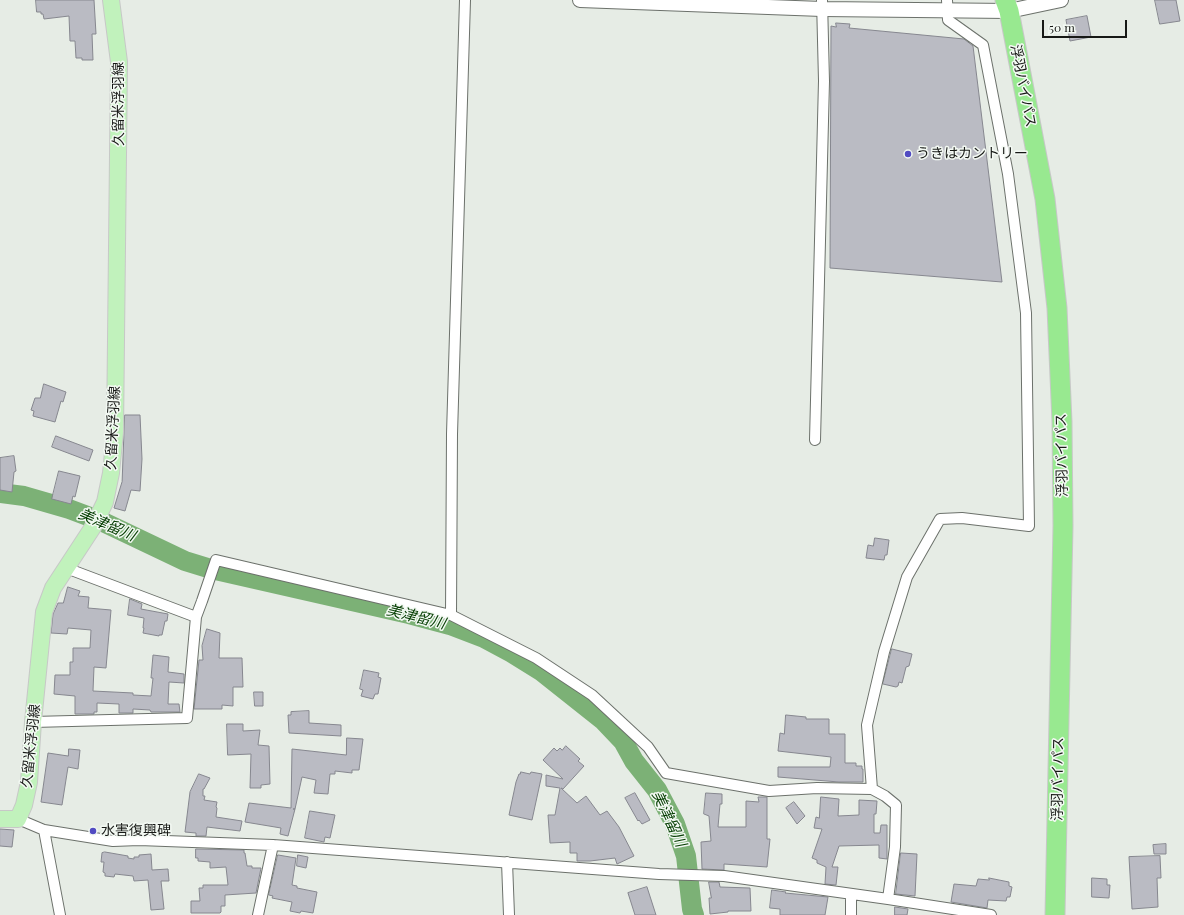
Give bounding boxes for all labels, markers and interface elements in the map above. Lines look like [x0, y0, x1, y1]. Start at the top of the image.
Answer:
scale bar [1044, 12, 1129, 38]
text: 50 m [1049, 19, 1075, 35]
street label: 浮羽バイパス [1007, 43, 1039, 129]
street label: 久留米浮羽線 [111, 62, 127, 146]
place label: うきはカントリー [916, 146, 1028, 162]
marker: うきはカントリー [903, 149, 913, 159]
street label: 久留米浮羽線 [102, 386, 124, 470]
street label: 浮羽バイパス [1053, 413, 1071, 497]
water label: 美津留川 [76, 505, 138, 545]
water label: 美津留川 [385, 601, 447, 633]
street label: 久留米浮羽線 [18, 703, 44, 789]
street label: 浮羽バイパス [1049, 737, 1067, 821]
water label: 美津留川 [648, 788, 690, 850]
place label: 水害復興碑 [101, 823, 171, 839]
marker: 水害復興碑 [88, 826, 98, 836]

